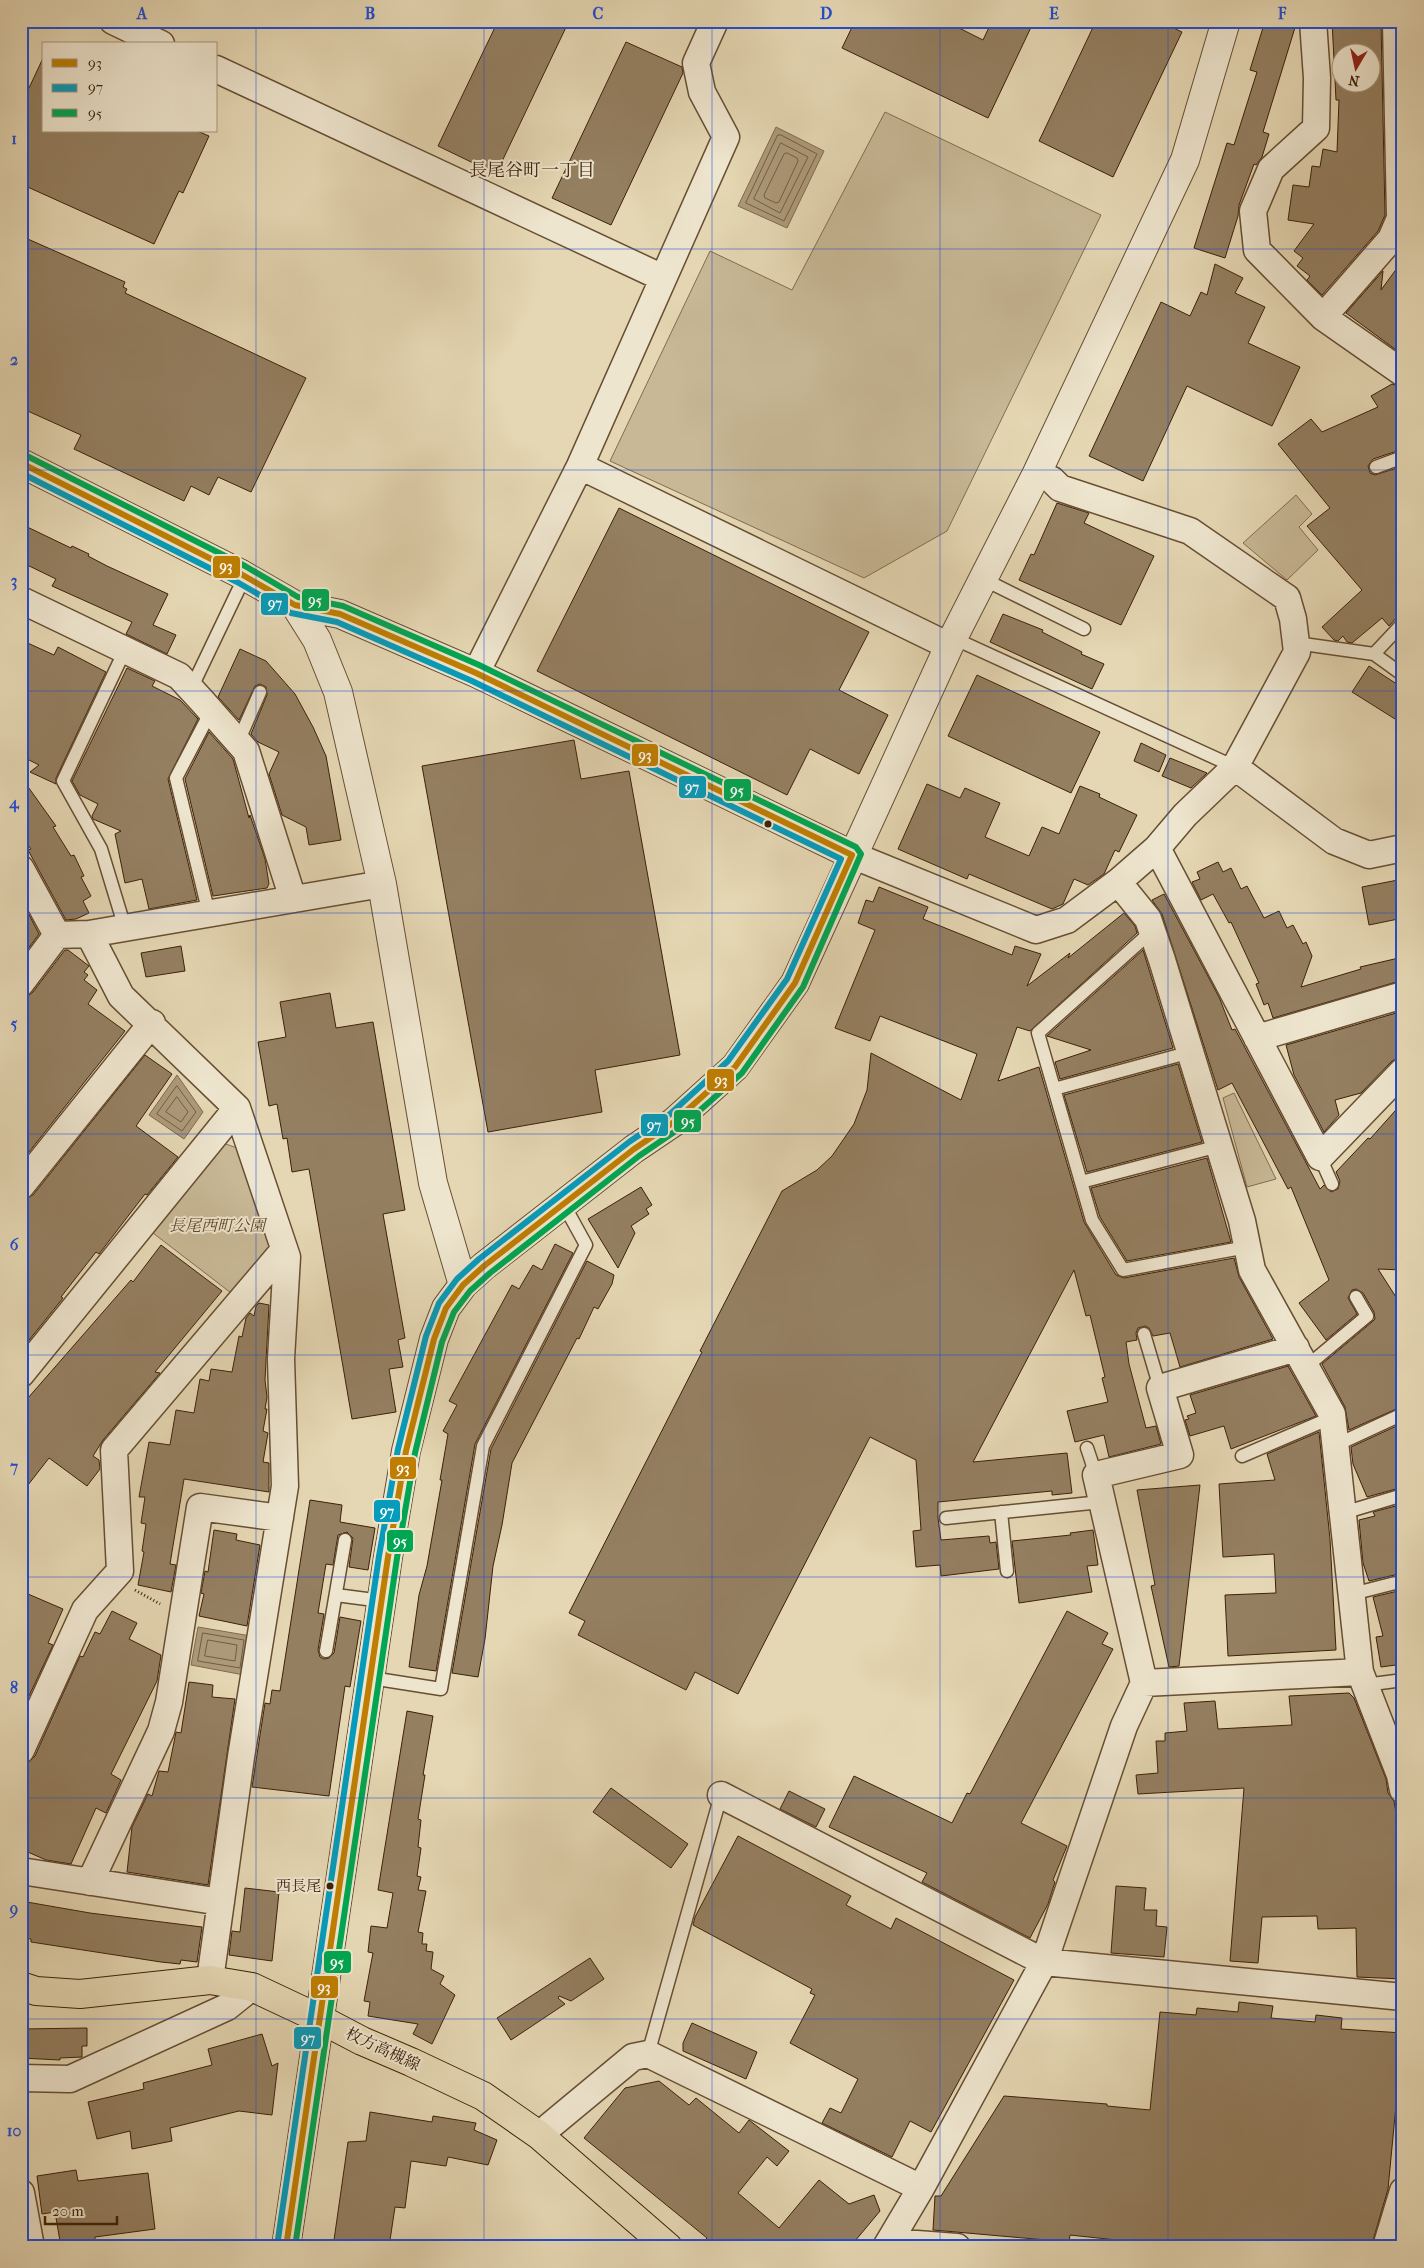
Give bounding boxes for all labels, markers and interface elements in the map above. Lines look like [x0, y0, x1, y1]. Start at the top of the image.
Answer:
text: A [136, 4, 148, 23]
text: B [365, 4, 375, 23]
text: C [593, 4, 604, 23]
text: D [820, 4, 832, 23]
text: E [1049, 4, 1059, 23]
text: F [1277, 4, 1287, 23]
legend [42, 42, 218, 132]
north arrow [1332, 42, 1382, 92]
text: 93 [88, 54, 102, 72]
text: N [1347, 71, 1361, 90]
text: 97 [88, 78, 103, 96]
text: 95 [88, 104, 102, 122]
text: 1 [11, 129, 17, 148]
district label: 長尾谷町一丁目 [469, 160, 595, 181]
text: 2 [10, 350, 18, 369]
line badge: 93 [212, 555, 241, 579]
text: 93 [218, 558, 233, 575]
text: 3 [11, 571, 17, 591]
line badge: 95 [301, 588, 330, 612]
line badge: 97 [260, 592, 289, 616]
text: 95 [307, 592, 322, 609]
text: 97 [267, 595, 282, 612]
line badge: 93 [631, 743, 659, 767]
text: 93 [637, 747, 652, 764]
line badge: 97 [678, 775, 707, 799]
line badge: 95 [723, 778, 752, 802]
text: 97 [684, 779, 699, 796]
text: 95 [729, 782, 744, 799]
text: 4 [8, 793, 20, 813]
unlabelled marker [763, 819, 773, 829]
text: 5 [11, 1014, 18, 1033]
line badge: 93 [706, 1068, 735, 1092]
text: 93 [713, 1072, 728, 1089]
line badge: 95 [673, 1109, 702, 1133]
line badge: 97 [640, 1113, 669, 1137]
text: 95 [680, 1113, 695, 1130]
text: 97 [646, 1117, 661, 1134]
park label: 長尾西町公園 [169, 1216, 268, 1235]
text: 6 [10, 1235, 19, 1254]
line badge: 93 [389, 1456, 417, 1480]
text: 7 [9, 1457, 18, 1476]
text: 93 [395, 1460, 410, 1477]
line badge: 97 [373, 1499, 401, 1523]
text: 97 [379, 1503, 394, 1520]
line badge: 95 [386, 1529, 414, 1553]
text: 95 [392, 1533, 407, 1550]
text: 8 [10, 1678, 18, 1697]
place label: 西長尾 [276, 1877, 321, 1895]
marker: 西長尾 [325, 1881, 335, 1891]
text: 9 [9, 1899, 18, 1919]
line badge: 95 [323, 1950, 352, 1974]
text: 95 [329, 1954, 344, 1971]
line badge: 93 [310, 1975, 339, 1999]
text: 93 [316, 1979, 331, 1996]
street label: 枚方高槻線 [343, 2023, 423, 2075]
line badge: 97 [293, 2026, 322, 2050]
text: 97 [300, 2030, 315, 2047]
text: 10 [7, 2121, 21, 2140]
scale bar [45, 2193, 118, 2225]
text: 20 m [52, 2202, 84, 2220]

